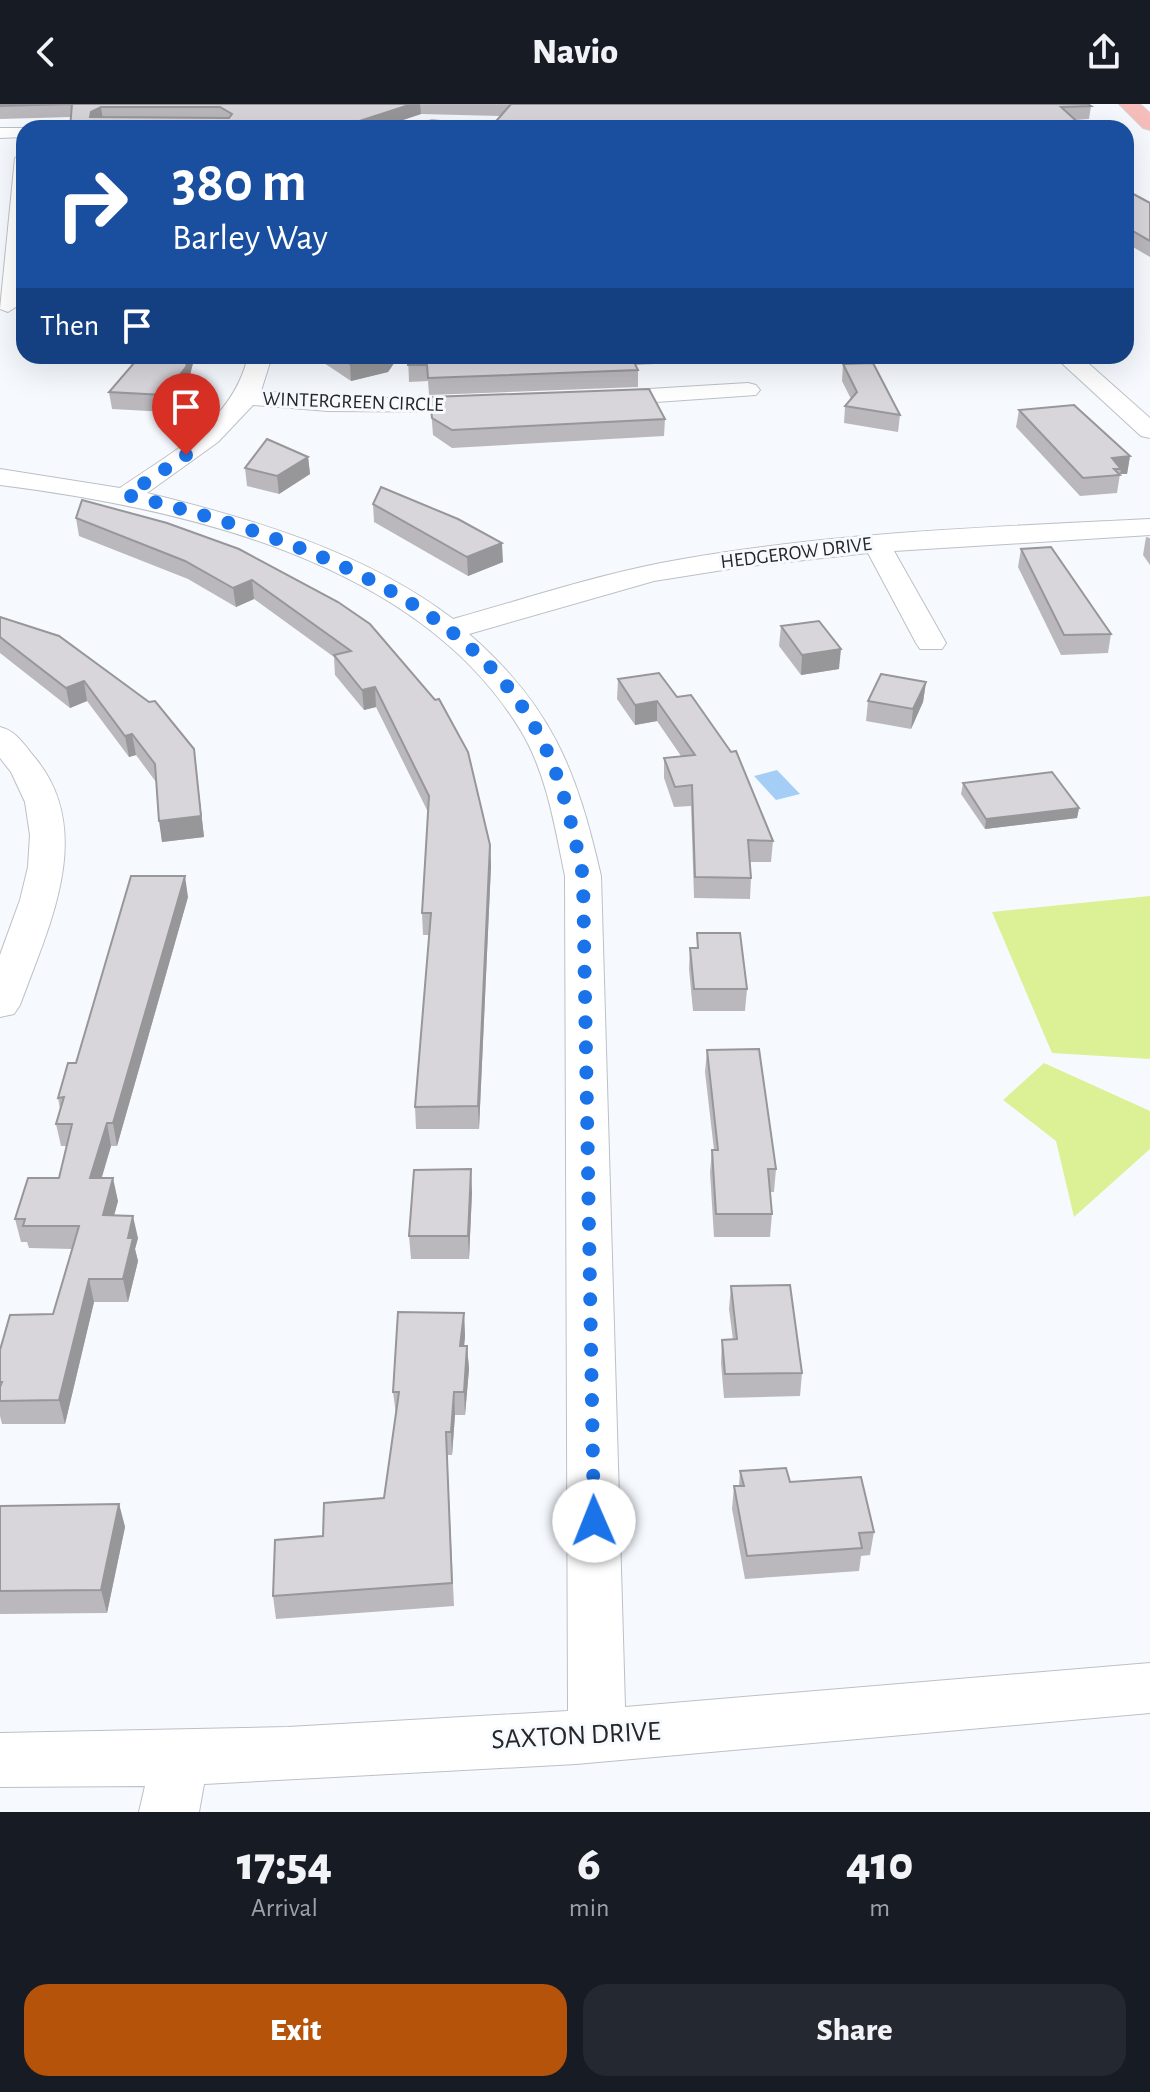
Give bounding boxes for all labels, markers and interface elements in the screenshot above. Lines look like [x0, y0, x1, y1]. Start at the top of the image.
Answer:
icon: back [24, 30, 68, 74]
icon: share [1082, 30, 1126, 74]
text: Navio [532, 34, 618, 70]
icon: right [40, 152, 144, 256]
text: 380 m [172, 155, 307, 211]
text: Barley Way [172, 220, 328, 256]
icon: arrive [115, 304, 159, 348]
text: Then [40, 311, 99, 341]
pin [152, 373, 220, 455]
icon: arrive [164, 385, 208, 429]
street label: WINTERGREEN CIRCLE [262, 389, 444, 415]
street label: HEDGEROW DRIVE [719, 534, 873, 572]
position arrow [552, 1479, 636, 1563]
street label: SAXTON DRIVE [491, 1718, 661, 1754]
text: 17:54 [237, 1841, 332, 1889]
text: 6 [577, 1841, 601, 1889]
text: 410 [846, 1841, 913, 1889]
text: Arrival [251, 1895, 318, 1921]
text: min [569, 1895, 609, 1921]
text: m [869, 1895, 890, 1921]
button: Exit [24, 1984, 567, 2076]
button: Share [583, 1984, 1126, 2076]

